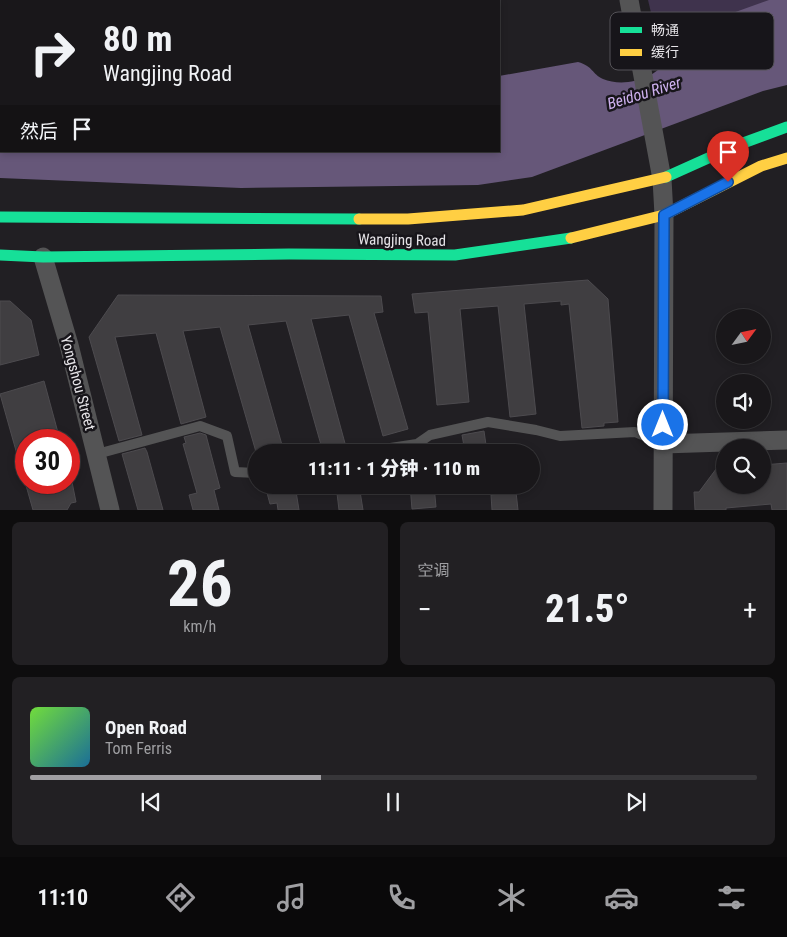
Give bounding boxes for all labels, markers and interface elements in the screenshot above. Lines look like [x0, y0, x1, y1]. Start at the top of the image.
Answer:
legend [610, 12, 774, 70]
text: 80 m [103, 19, 172, 60]
icon: right [20, 20, 85, 85]
text: 畅通 [651, 22, 679, 38]
text: 缓行 [651, 44, 679, 60]
text: Wangjing Road [103, 61, 232, 86]
water label: Beidou River [605, 72, 684, 113]
icon: arrive [68, 115, 96, 143]
text: 然后 [20, 120, 58, 143]
pin [707, 131, 749, 182]
icon: arrive [714, 138, 742, 166]
street label: Wangjing Road [358, 230, 446, 250]
north arrow [716, 309, 771, 364]
map controls [716, 309, 771, 494]
street label: Yongshou Street [57, 334, 99, 432]
button: sound [716, 374, 771, 429]
position arrow [636, 398, 688, 450]
speed limit sign: 30 [15, 429, 80, 494]
button: search [716, 439, 771, 494]
text: 11:11 · 1 分钟 · 110 m [308, 457, 480, 480]
text: 26 [167, 546, 233, 622]
text: 空调 [418, 561, 450, 580]
text: 21.5° [545, 587, 629, 631]
text: − [418, 593, 432, 626]
text: + [743, 593, 757, 626]
text: km/h [183, 617, 216, 636]
text: Open Road [105, 716, 187, 739]
text: Tom Ferris [105, 739, 172, 758]
icon: previous [137, 788, 165, 816]
icon: pause [379, 788, 407, 816]
icon: next [622, 788, 650, 816]
icon: directions [163, 880, 198, 915]
icon: music [274, 880, 309, 915]
icon: phone [384, 880, 419, 915]
icon: climate [494, 880, 529, 915]
icon: car [604, 880, 639, 915]
icon: filters [714, 880, 749, 915]
text: 11:10 [38, 885, 88, 910]

